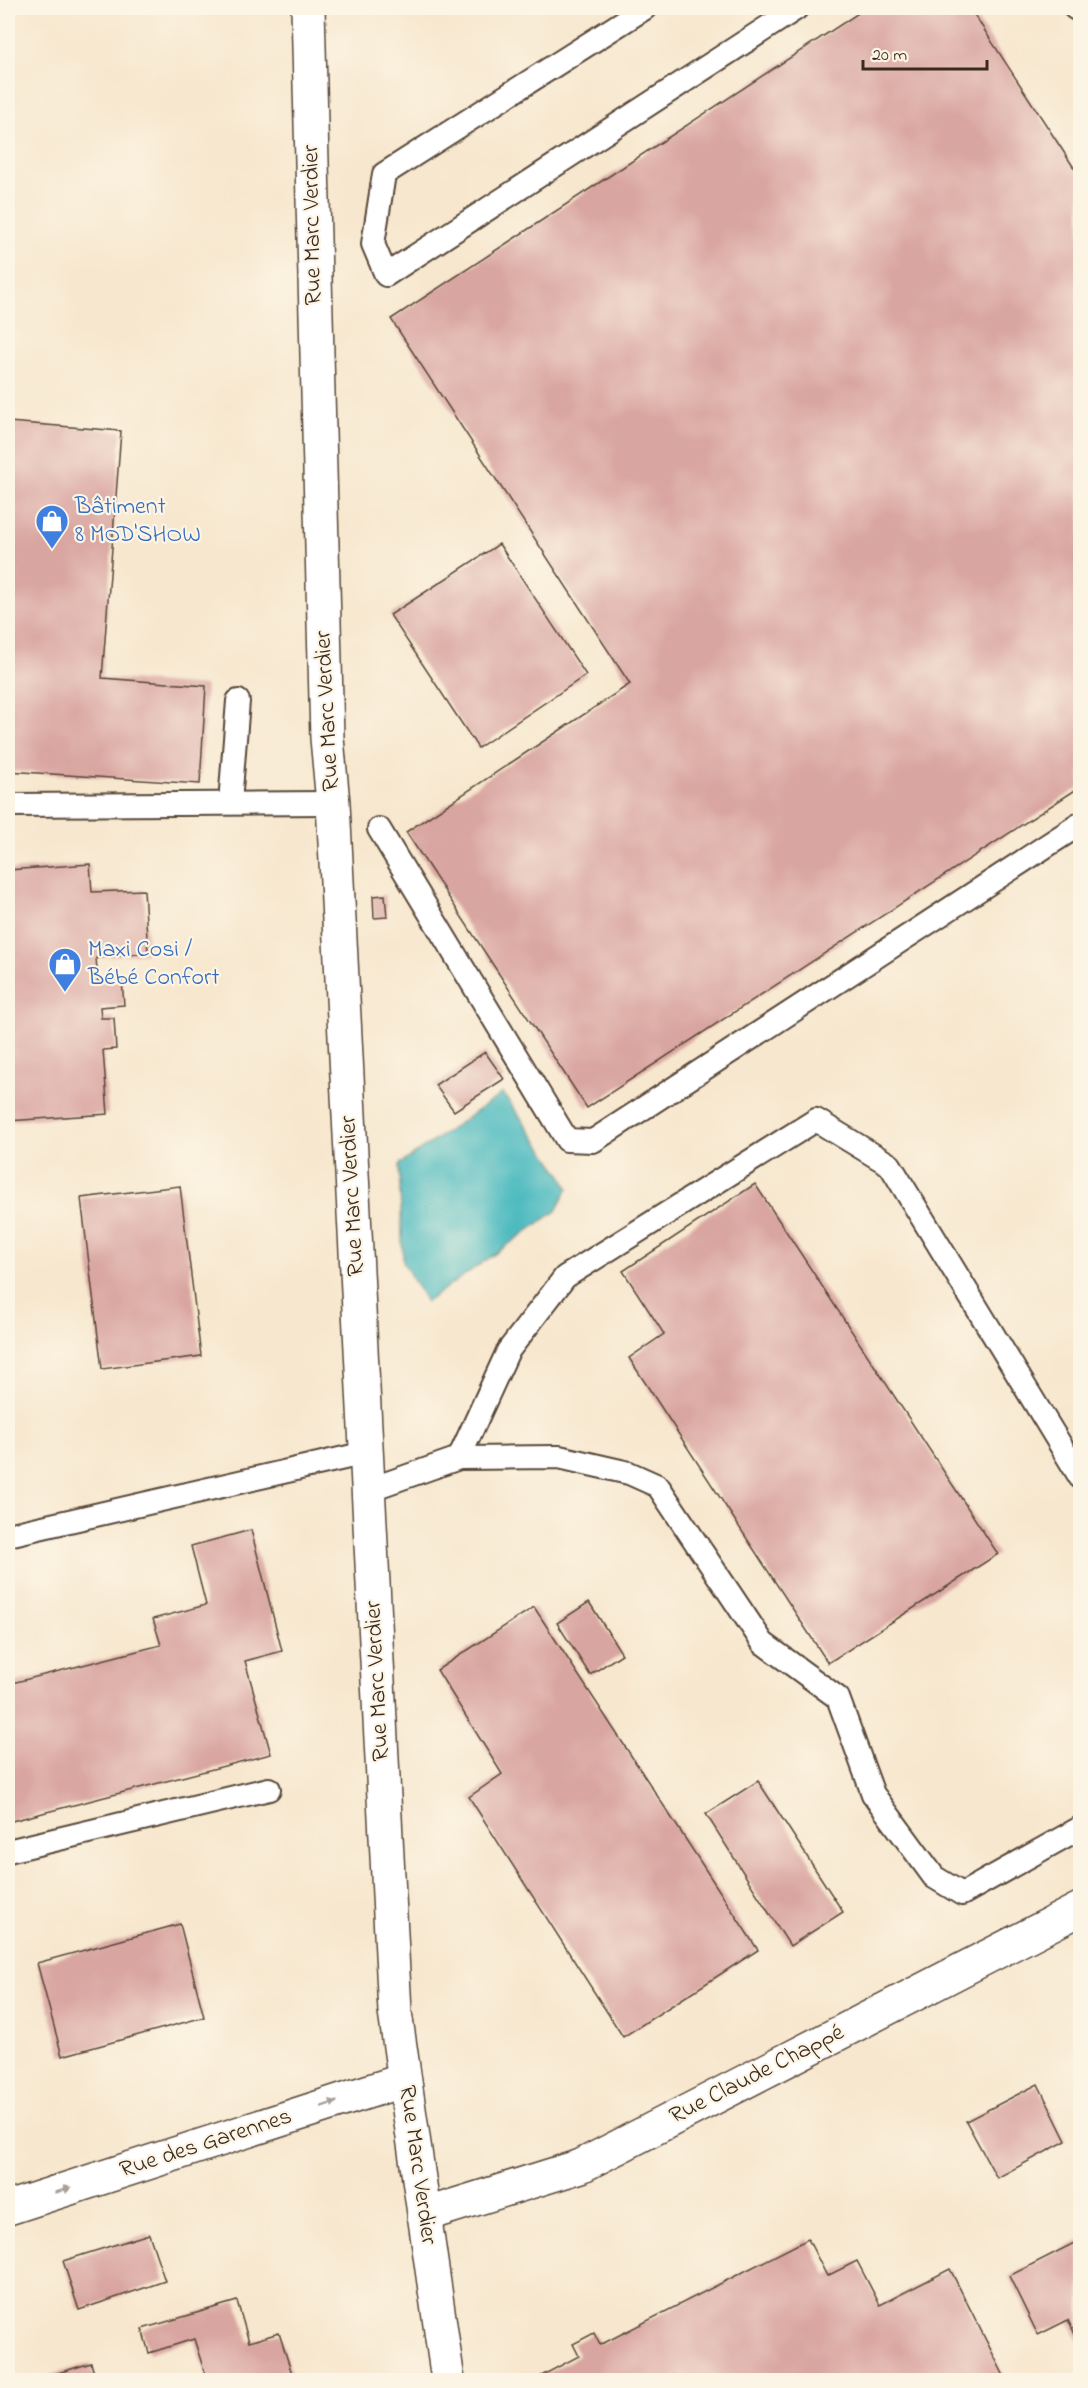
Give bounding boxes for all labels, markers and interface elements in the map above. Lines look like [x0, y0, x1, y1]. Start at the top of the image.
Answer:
scale bar [863, 33, 988, 71]
text: 20 m [872, 43, 907, 69]
street label: Rue Marc Verdier [294, 144, 332, 306]
place label: Bâtiment 8 MOD'SHOW [74, 490, 201, 553]
shop icon: Bâtiment 8 MOD'SHOW [34, 503, 70, 550]
street label: Rue Marc Verdier [306, 629, 350, 792]
place label: Maxi Cosi / Bébé Confort [87, 933, 220, 996]
shop icon: Maxi Cosi / Bébé Confort [47, 946, 83, 993]
street label: Rue Marc Verdier [331, 1114, 375, 1277]
street label: Rue Marc Verdier [356, 1599, 400, 1762]
street label: Rue Claude Chappé [663, 2016, 851, 2134]
street label: Rue Marc Verdier [388, 2083, 446, 2248]
one-way arrow [320, 2099, 338, 2108]
street label: Rue des Garennes [115, 2100, 297, 2188]
one-way arrow [54, 2185, 72, 2194]

